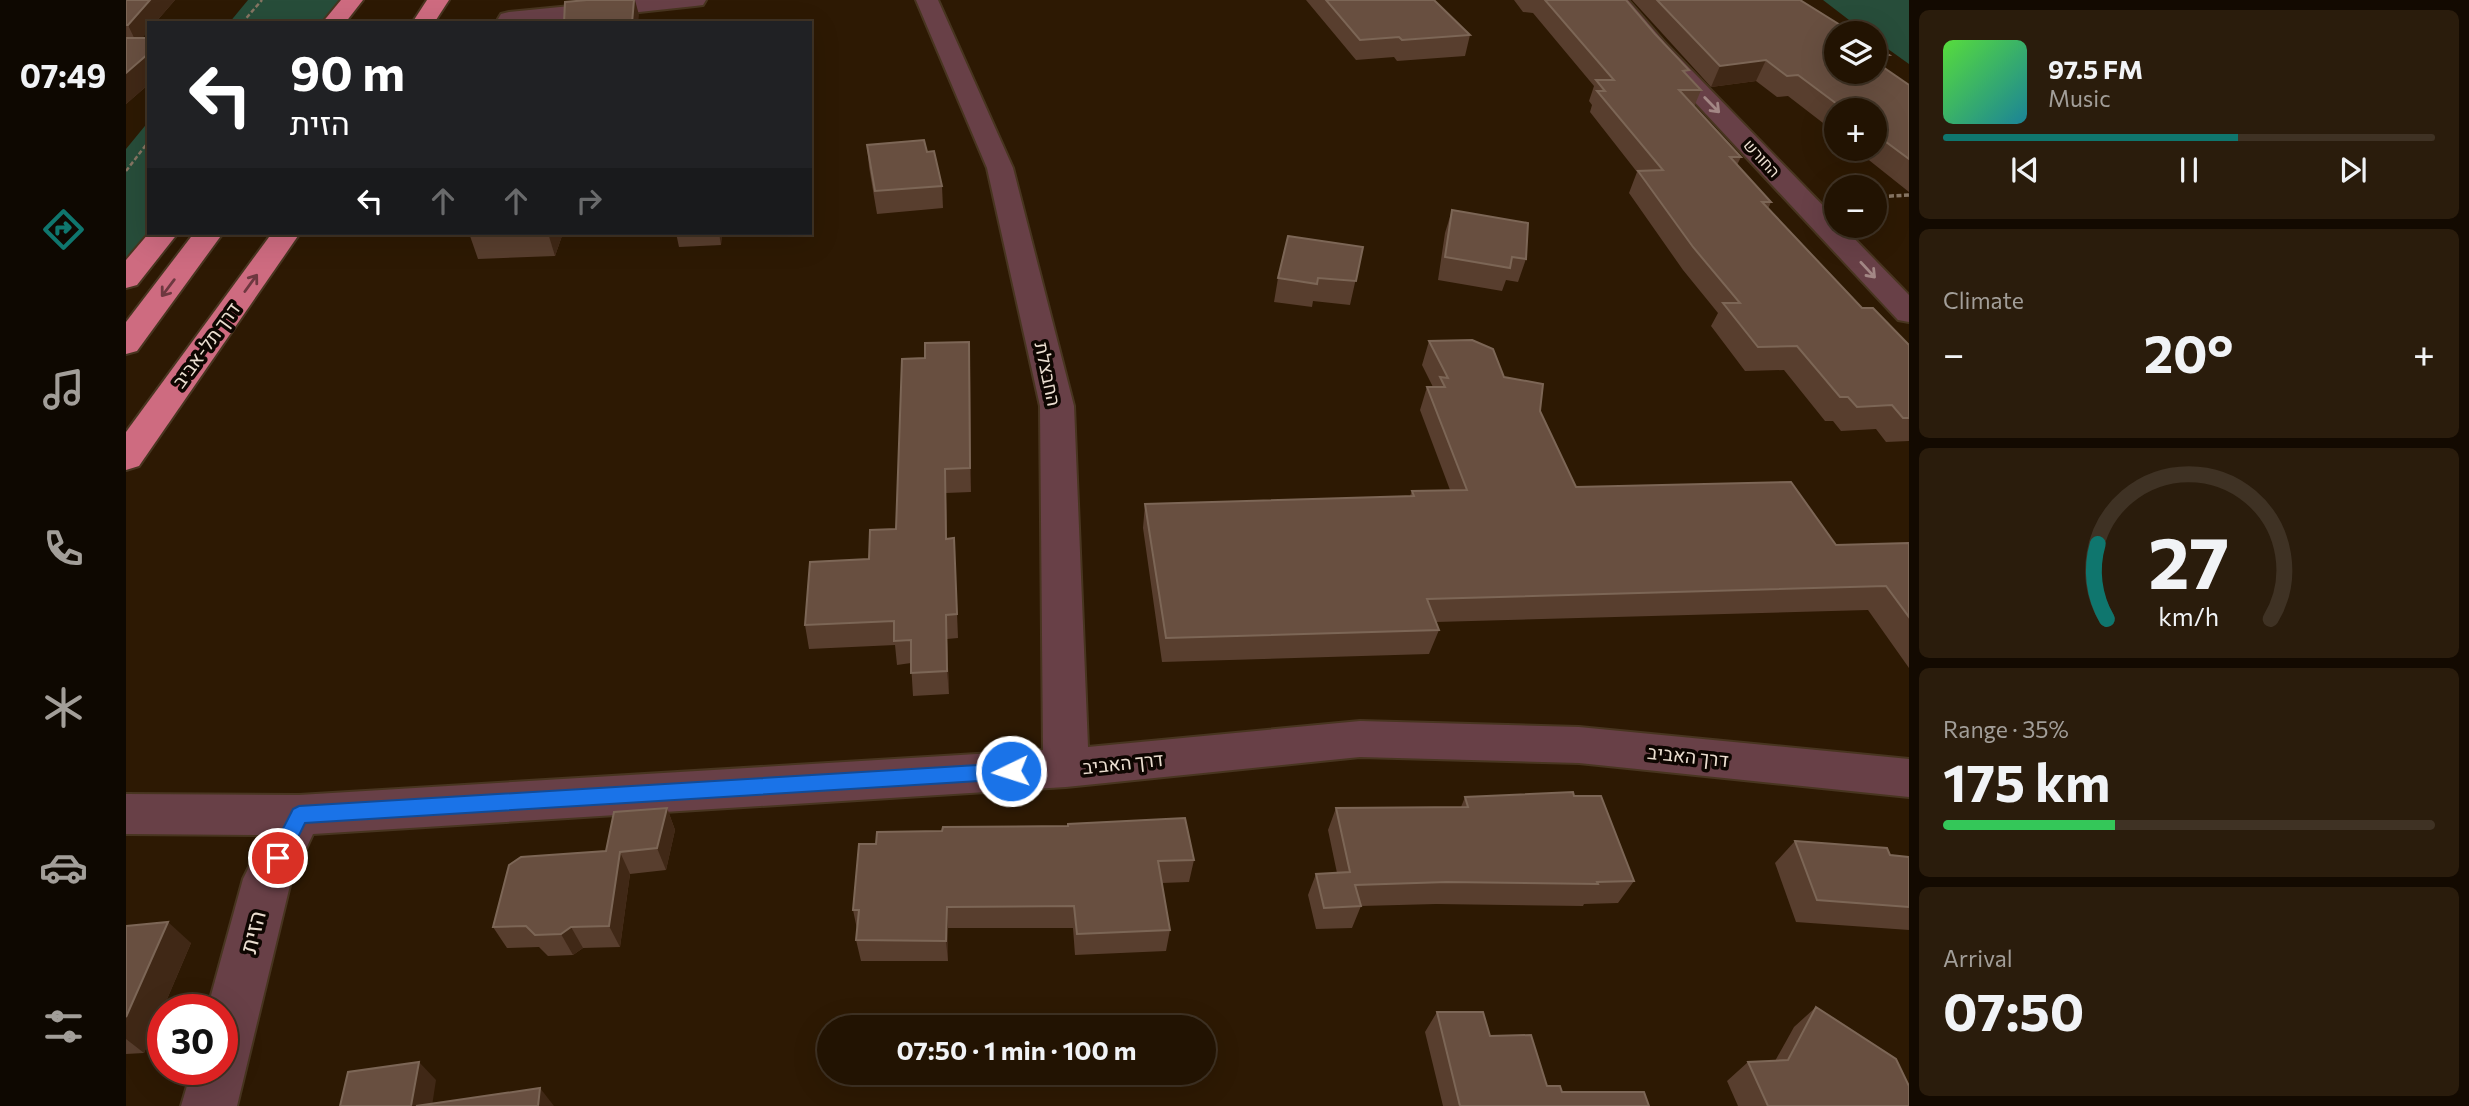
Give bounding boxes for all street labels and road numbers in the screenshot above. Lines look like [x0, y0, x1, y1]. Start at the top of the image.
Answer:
street label: החורש [1740, 135, 1784, 180]
street label: דרך תל-אביב [167, 297, 244, 392]
street label: החבצלת [1031, 340, 1066, 408]
street label: דרך האביב [1646, 740, 1730, 771]
street label: דרך האביב [1081, 747, 1165, 778]
street label: הזית [233, 908, 271, 956]

